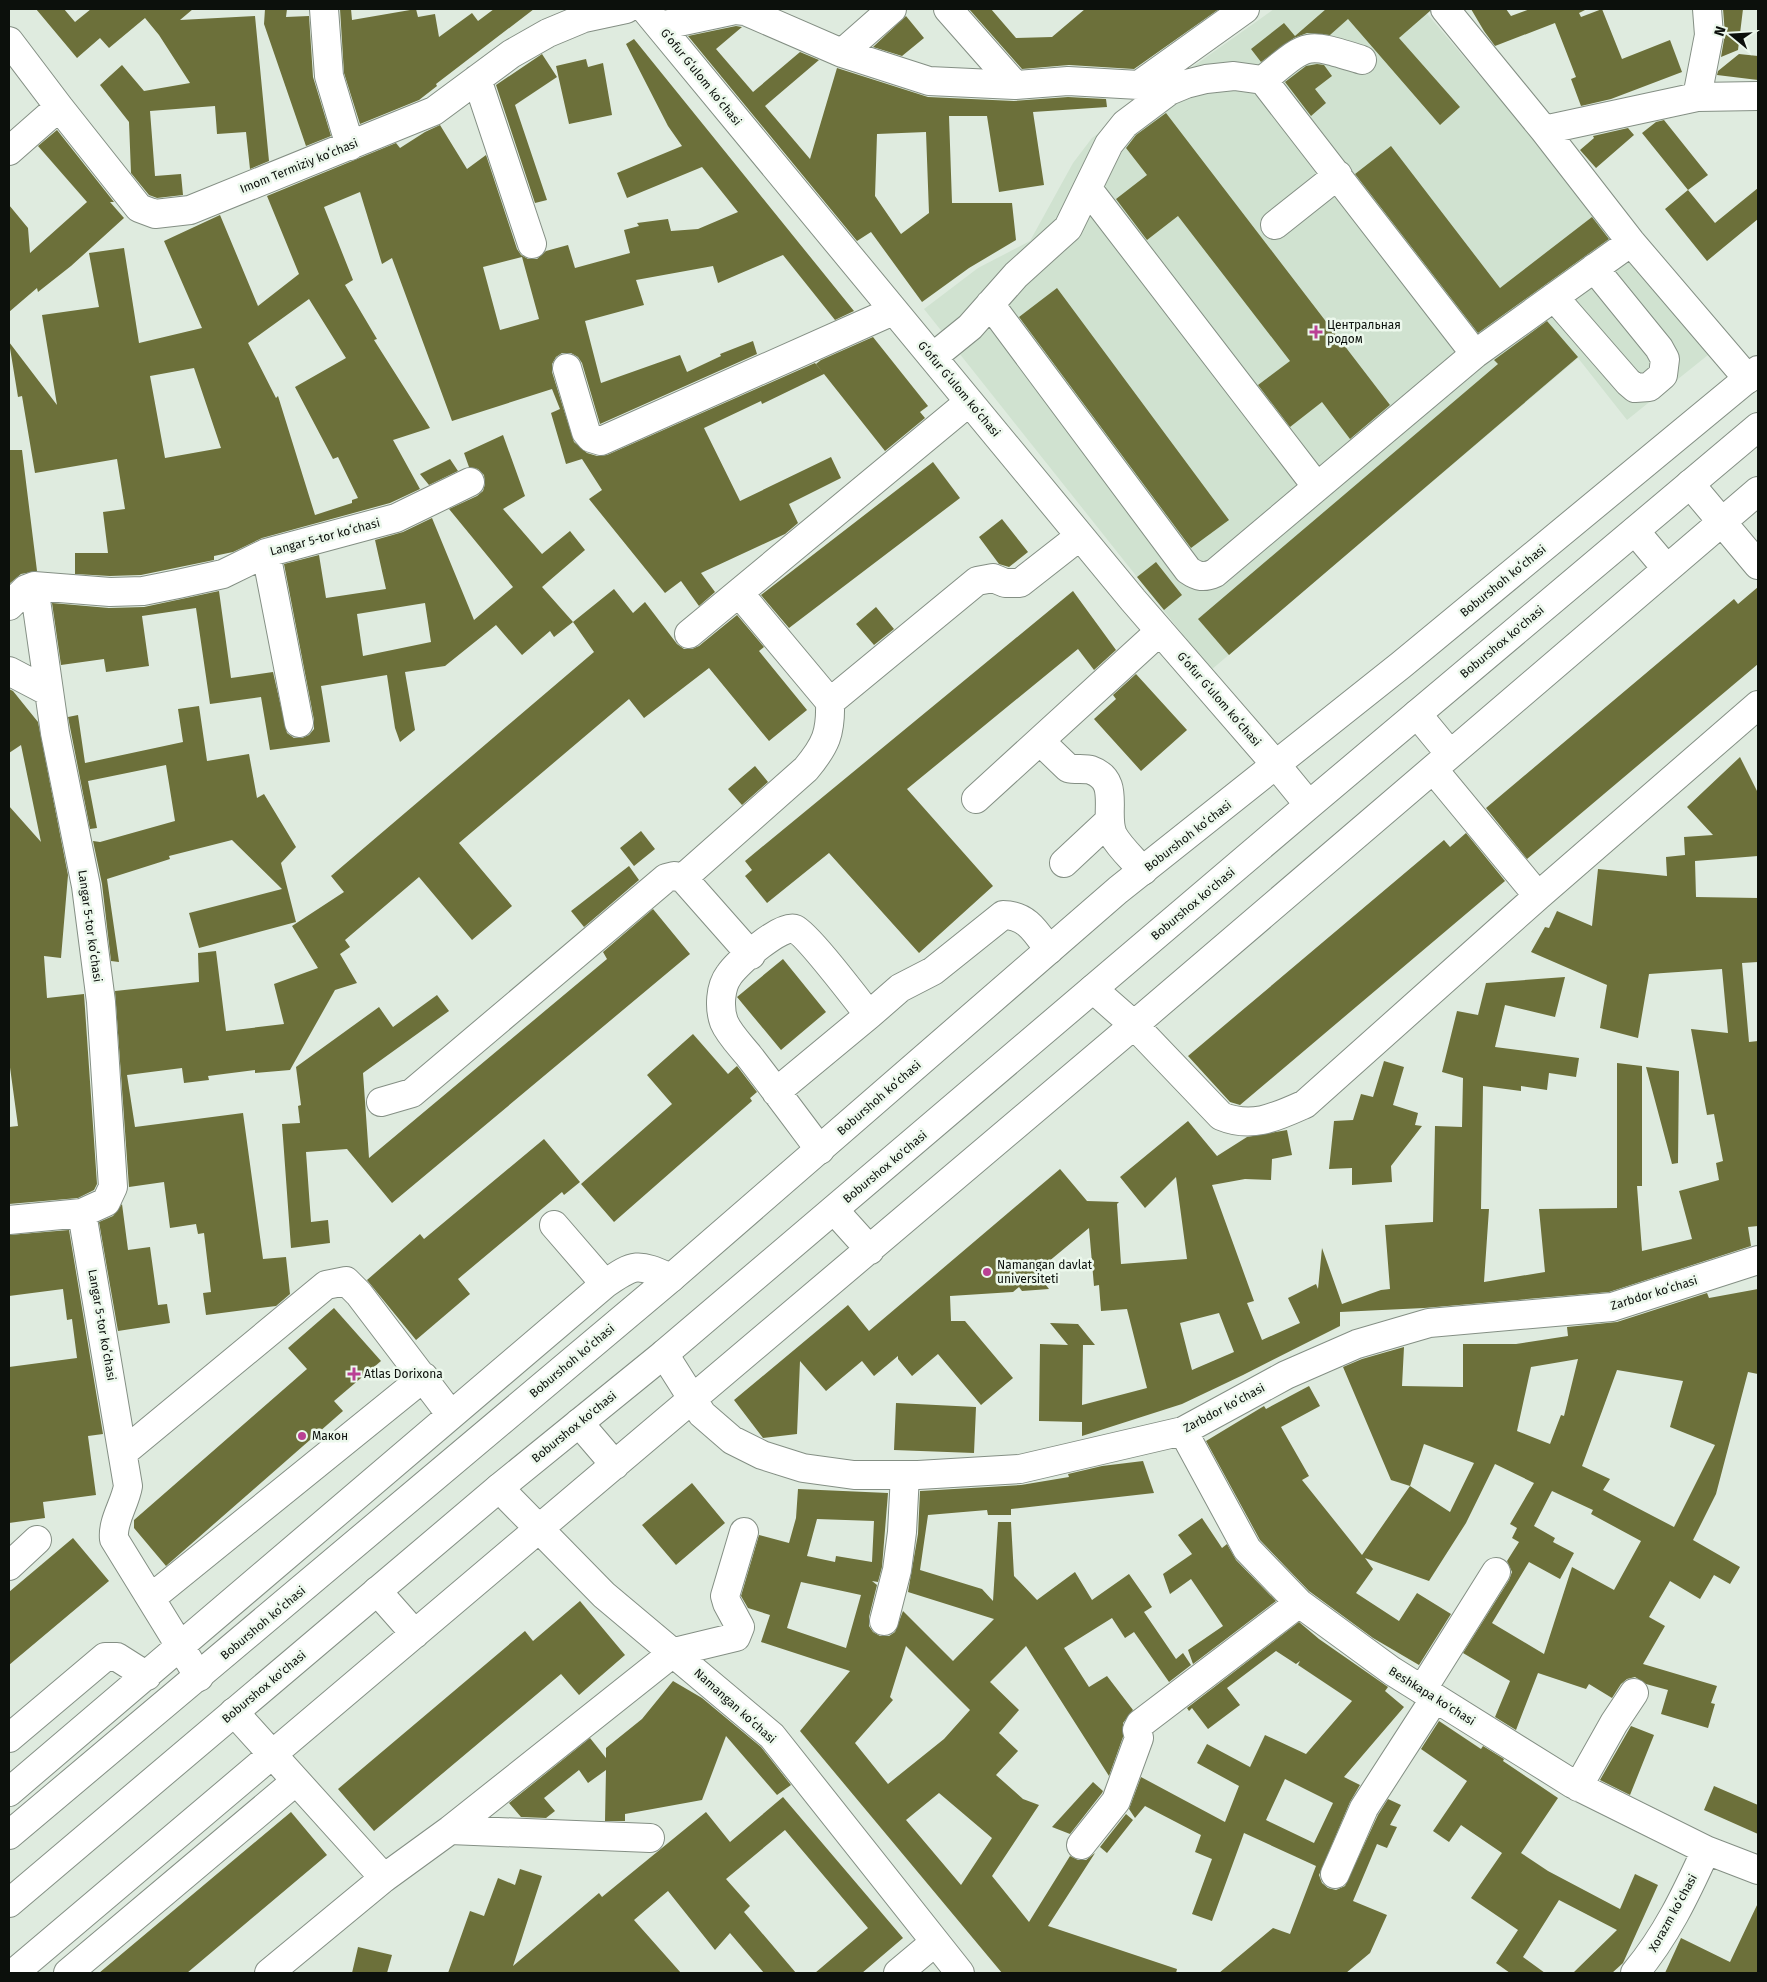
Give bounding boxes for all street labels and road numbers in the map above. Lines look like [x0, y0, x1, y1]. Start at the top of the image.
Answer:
street label: Gʻofur Gʻulom koʻchasi [658, 25, 745, 128]
street label: Imom Termiziy koʻchasi [238, 135, 360, 196]
street label: Gʻofur Gʻulom koʻchasi [915, 338, 1004, 440]
street label: Langar 5-tor koʻchasi [268, 515, 381, 558]
street label: Boburshoh koʻchasi [1457, 541, 1549, 620]
street label: Boburshox ko'chasi [1457, 603, 1547, 681]
street label: Gʻofur Gʻulom koʻchasi [1174, 648, 1265, 749]
street label: Boburshoh koʻchasi [1141, 797, 1234, 874]
street label: Boburshox ko'chasi [1148, 865, 1238, 943]
street label: Langar 5-tor koʻchasi [75, 869, 106, 983]
street label: Boburshoh koʻchasi [834, 1057, 924, 1138]
street label: Boburshox ko'chasi [840, 1128, 930, 1206]
street label: Langar 5-tor koʻchasi [85, 1268, 120, 1382]
street label: Zarbdor koʻchasi [1609, 1272, 1699, 1313]
street label: Boburshoh koʻchasi [526, 1321, 617, 1401]
street label: Zarbdor koʻchasi [1180, 1380, 1267, 1435]
street label: Boburshox ko'chasi [529, 1389, 619, 1465]
street label: Boburshoh koʻchasi [217, 1583, 308, 1663]
street label: Boburshox ko'chasi [219, 1648, 309, 1726]
street label: Beshkapa ko'chasi [1386, 1664, 1478, 1728]
street label: Namangan koʻchasi [691, 1665, 779, 1746]
street label: Xorazm koʻchasi [1645, 1871, 1700, 1954]

